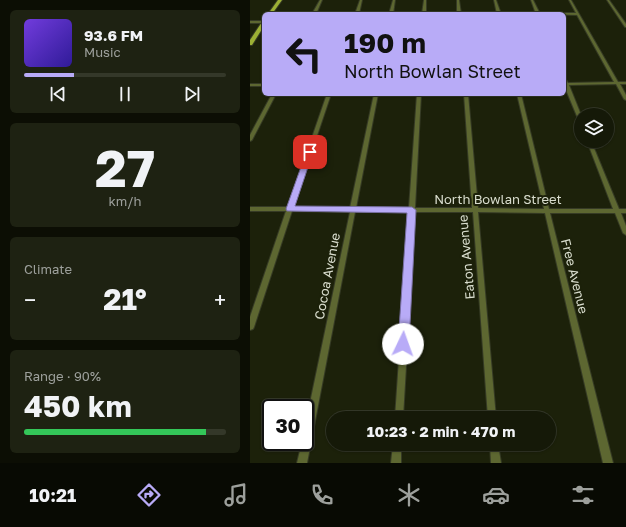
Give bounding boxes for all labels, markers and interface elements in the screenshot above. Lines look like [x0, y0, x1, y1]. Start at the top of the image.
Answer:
text: 93.6 FM [84, 26, 143, 44]
text: 190 m [344, 26, 426, 59]
icon: left [278, 28, 330, 80]
text: Music [84, 44, 121, 60]
text: North Bowlan Street [344, 60, 521, 82]
icon: previous [47, 83, 69, 105]
icon: pause [114, 83, 136, 105]
icon: next [181, 83, 203, 105]
map controls [574, 108, 614, 148]
button: layers [574, 108, 614, 148]
pin [293, 135, 327, 169]
text: 27 [95, 136, 155, 198]
icon: arrive [299, 141, 321, 163]
street label: North Bowlan Street [434, 191, 562, 207]
text: km/h [108, 193, 142, 209]
street label: Eaton Avenue [454, 214, 478, 300]
street label: Cocoa Avenue [311, 231, 343, 321]
street label: Free Avenue [558, 237, 592, 315]
text: Climate [24, 261, 72, 277]
text: 21° [103, 281, 147, 317]
text: − [24, 286, 36, 313]
text: + [214, 286, 226, 313]
position arrow [382, 323, 424, 365]
text: Range · 90% [24, 368, 101, 384]
text: 450 km [24, 388, 132, 424]
speed limit sign: 30 [262, 399, 314, 451]
text: 10:23 · 2 min · 470 m [367, 422, 515, 440]
icon: directions [135, 481, 163, 509]
icon: music [222, 481, 250, 509]
icon: phone [308, 481, 336, 509]
icon: climate [395, 481, 423, 509]
icon: car [482, 481, 510, 509]
icon: filters [569, 481, 597, 509]
text: 10:21 [29, 484, 76, 506]

